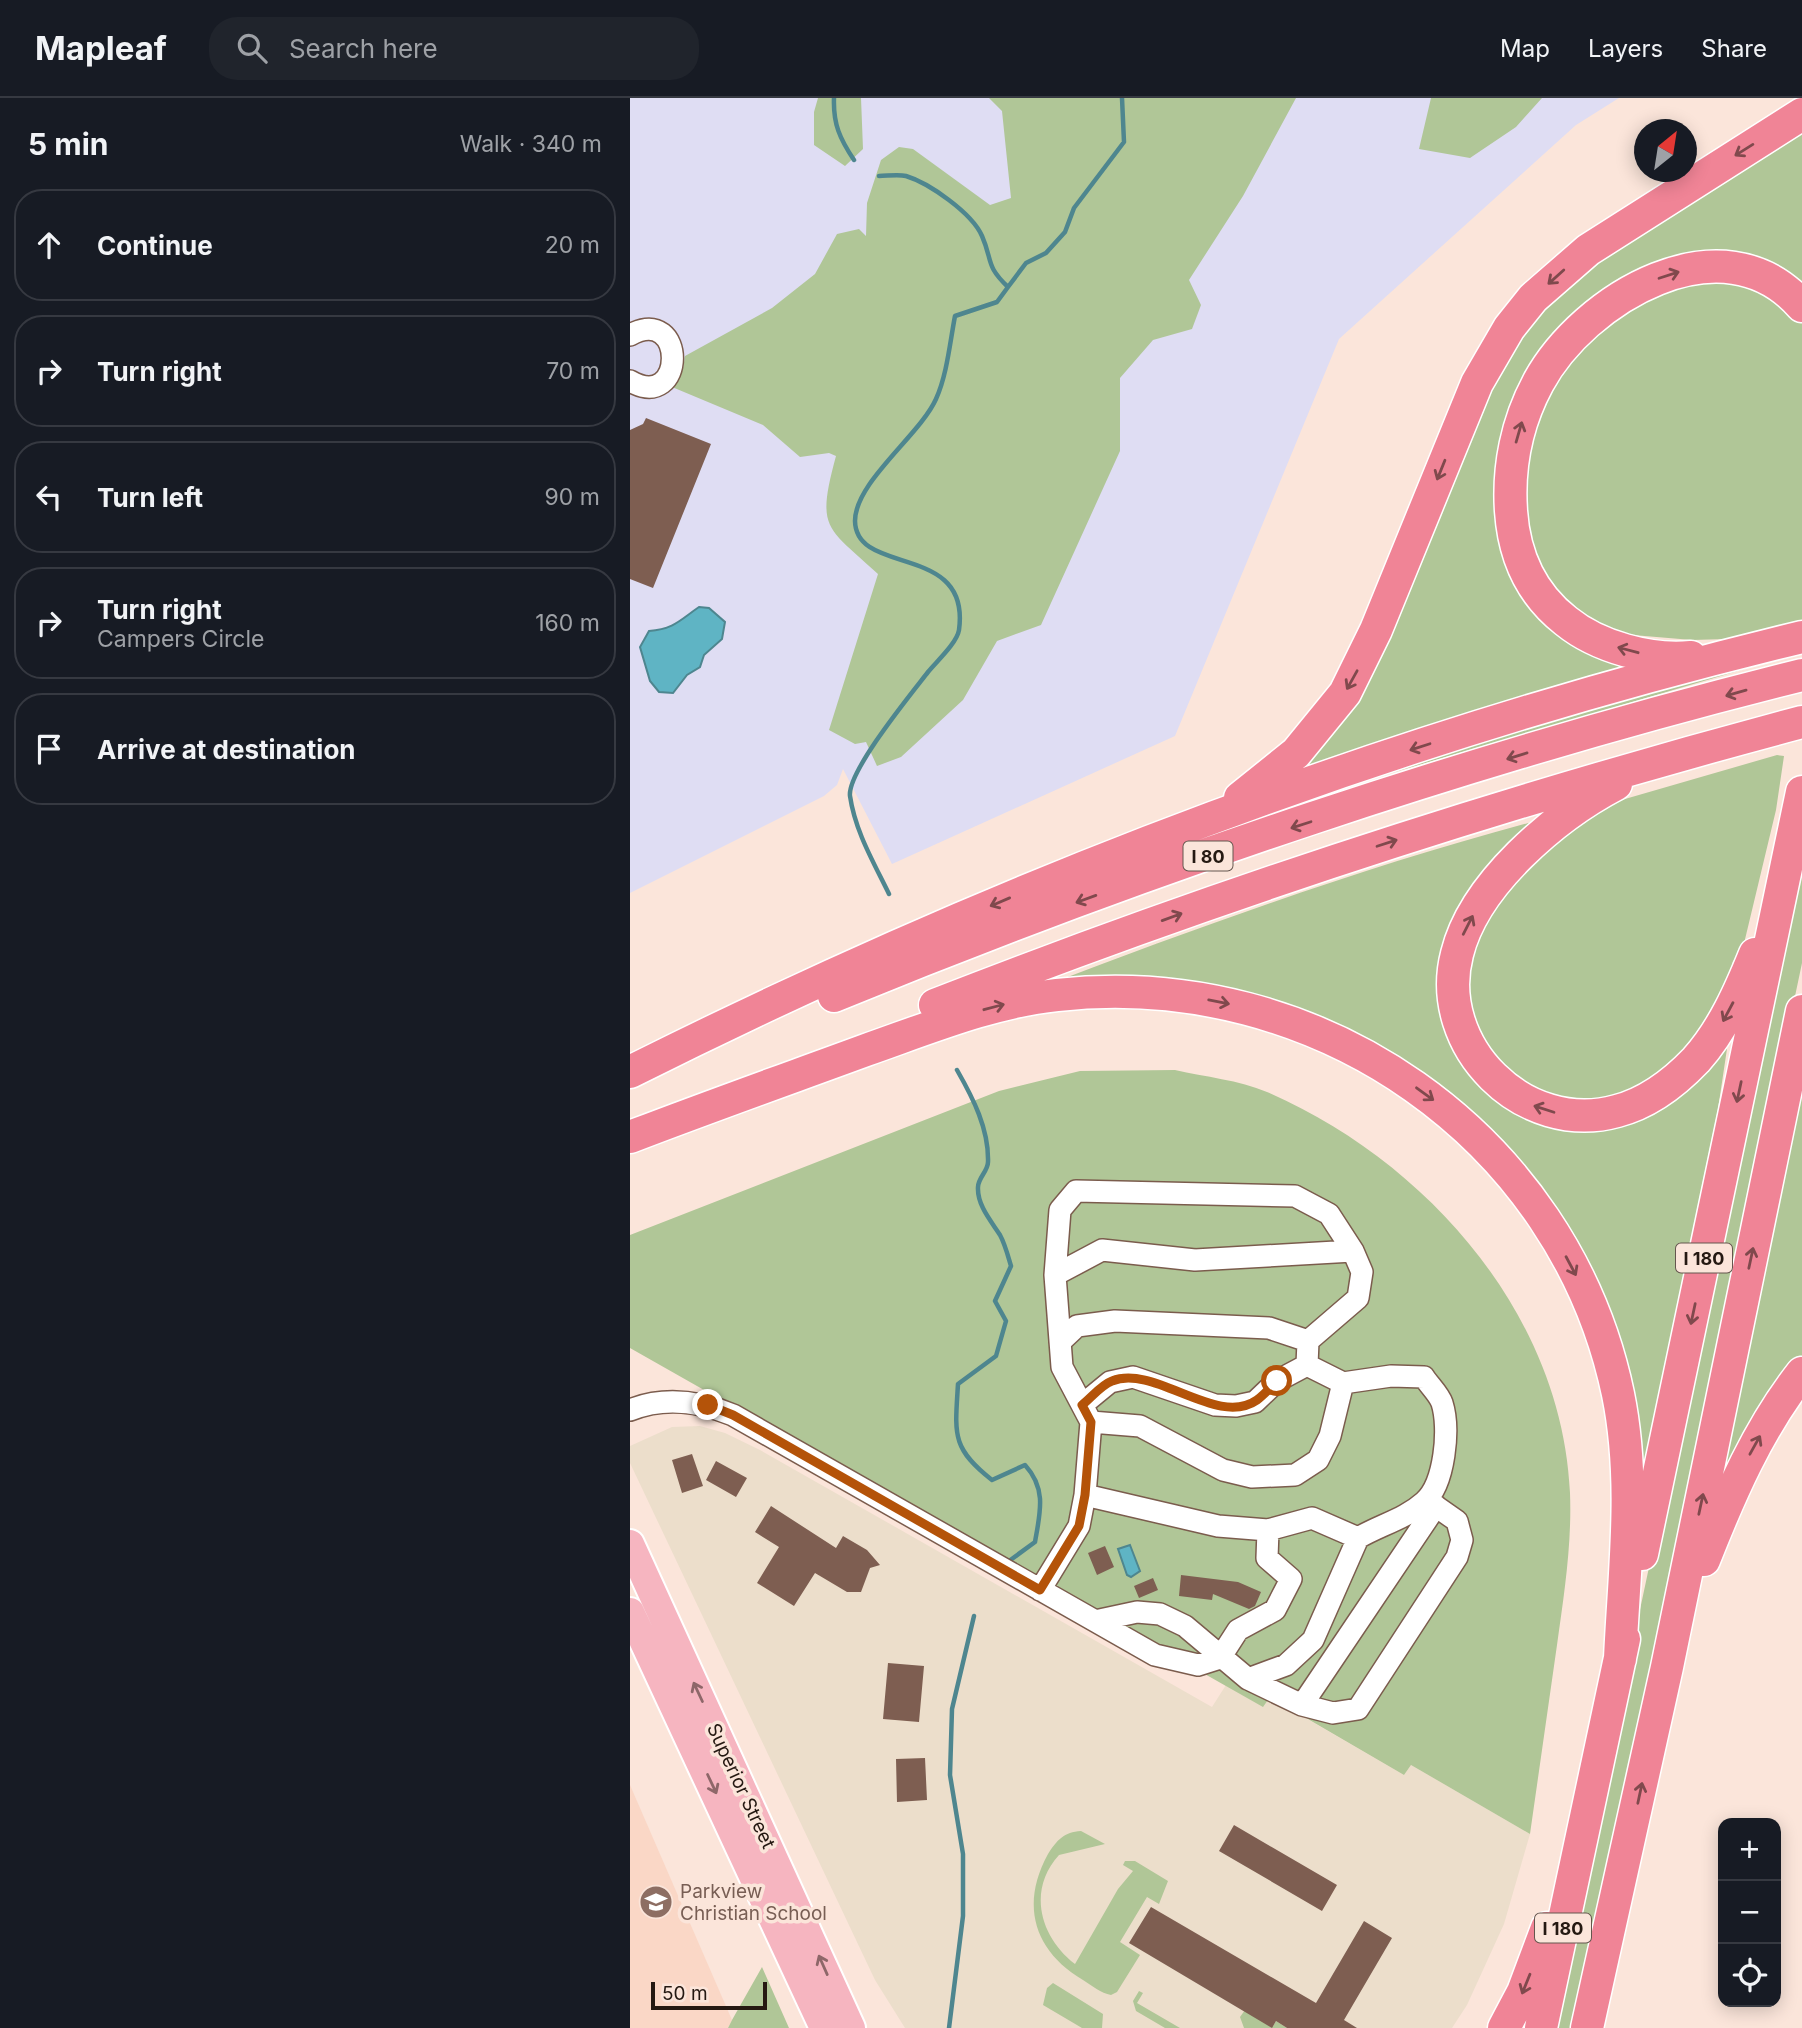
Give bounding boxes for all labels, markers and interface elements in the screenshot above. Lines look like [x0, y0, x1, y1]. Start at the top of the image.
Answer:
search box [209, 17, 699, 80]
text: Mapleaf [35, 28, 167, 68]
icon: search [233, 29, 271, 67]
text: Search here [289, 33, 438, 64]
text: Map [1500, 34, 1550, 63]
text: Layers [1588, 34, 1663, 63]
text: Share [1701, 34, 1767, 63]
north arrow [1634, 119, 1697, 182]
text: 5 min [28, 126, 108, 162]
text: Walk · 340 m [460, 130, 602, 158]
one-way arrow [1735, 144, 1755, 158]
icon: ahead [30, 226, 68, 264]
text: Continue [97, 230, 213, 261]
text: 20 m [545, 231, 600, 259]
one-way arrow [1658, 268, 1680, 280]
one-way arrow [1547, 269, 1565, 285]
icon: right [30, 352, 68, 390]
text: Turn right [97, 356, 222, 387]
text: 70 m [546, 357, 600, 385]
one-way arrow [1513, 422, 1526, 444]
one-way arrow [1434, 459, 1447, 481]
icon: left [30, 478, 68, 516]
text: Turn left [97, 482, 203, 513]
text: 90 m [545, 483, 600, 511]
text: Turn right [97, 594, 222, 625]
icon: right [30, 604, 68, 642]
text: 160 m [535, 609, 600, 637]
text: Campers Circle [97, 625, 264, 653]
one-way arrow [1617, 643, 1640, 656]
one-way arrow [1345, 669, 1359, 689]
one-way arrow [1725, 687, 1748, 700]
icon: arrive [30, 730, 68, 768]
text: Arrive at destination [97, 734, 356, 765]
one-way arrow [1410, 741, 1432, 754]
one-way arrow [1507, 750, 1529, 763]
one-way arrow [1290, 819, 1312, 832]
one-way arrow [1376, 836, 1398, 848]
road number: I 80 [1184, 842, 1232, 870]
one-way arrow [1075, 894, 1097, 907]
one-way arrow [989, 896, 1011, 909]
one-way arrow [1161, 909, 1182, 922]
one-way arrow [1462, 915, 1476, 935]
one-way arrow [1207, 995, 1230, 1009]
one-way arrow [982, 1000, 1005, 1013]
one-way arrow [1721, 1001, 1735, 1021]
one-way arrow [1732, 1080, 1746, 1103]
one-way arrow [1415, 1087, 1434, 1101]
one-way arrow [1534, 1101, 1556, 1114]
road number: I 180 [1676, 1244, 1732, 1273]
one-way arrow [1745, 1247, 1759, 1270]
one-way arrow [1565, 1255, 1578, 1276]
one-way arrow [1685, 1302, 1699, 1325]
route start [1261, 1365, 1292, 1396]
route end [692, 1389, 723, 1420]
one-way arrow [1749, 1435, 1763, 1456]
one-way arrow [1694, 1493, 1708, 1516]
one-way arrow [691, 1682, 704, 1703]
street label: Superior Street [702, 1720, 780, 1852]
one-way arrow [705, 1773, 719, 1794]
one-way arrow [1634, 1782, 1647, 1805]
map controls [1718, 1818, 1781, 2007]
button: + [1718, 1818, 1781, 1881]
place label: Parkview Christian School [680, 1880, 827, 1925]
button: − [1718, 1881, 1781, 1944]
school or university icon: Parkview Christian School [637, 1883, 675, 1921]
road number: I 180 [1535, 1914, 1591, 1942]
button: locate [1718, 1944, 1781, 2007]
one-way arrow [816, 1955, 829, 1977]
one-way arrow [1518, 1973, 1531, 1994]
scale bar [651, 1979, 766, 2011]
text: 50 m [662, 1982, 708, 2005]

